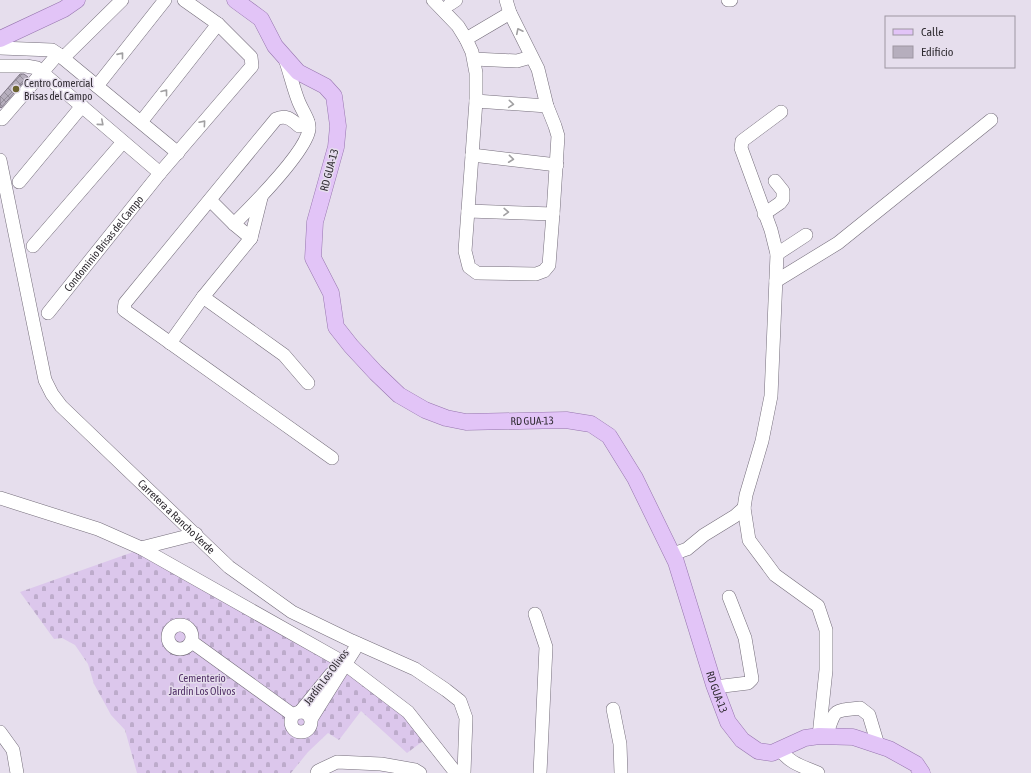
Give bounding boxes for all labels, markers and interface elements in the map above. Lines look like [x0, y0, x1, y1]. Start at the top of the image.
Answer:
legend [885, 16, 1015, 68]
text: Calle [921, 25, 944, 39]
one-way arrow [516, 28, 524, 35]
text: Edificio [921, 45, 954, 59]
one-way arrow [116, 53, 123, 60]
place label: Centro Comercial Brisas del Campo [24, 77, 93, 102]
marker: Centro Comercial Brisas del Campo [11, 84, 21, 94]
one-way arrow [160, 89, 167, 96]
one-way arrow [508, 99, 514, 108]
one-way arrow [96, 118, 104, 125]
one-way arrow [199, 121, 206, 128]
street label: RD GUA-13 [318, 147, 340, 193]
one-way arrow [508, 155, 514, 164]
street label: Condominio Brisas del Campo [62, 193, 146, 294]
one-way arrow [503, 208, 509, 217]
street label: RD GUA-13 [510, 414, 554, 427]
street label: Carretera a Rancho Verde [136, 477, 217, 556]
street label: Jardín Los Olivos [301, 647, 351, 707]
street label: RD GUA-13 [704, 670, 730, 714]
park label: Cementerio Jardín Los Olivos [169, 672, 235, 697]

